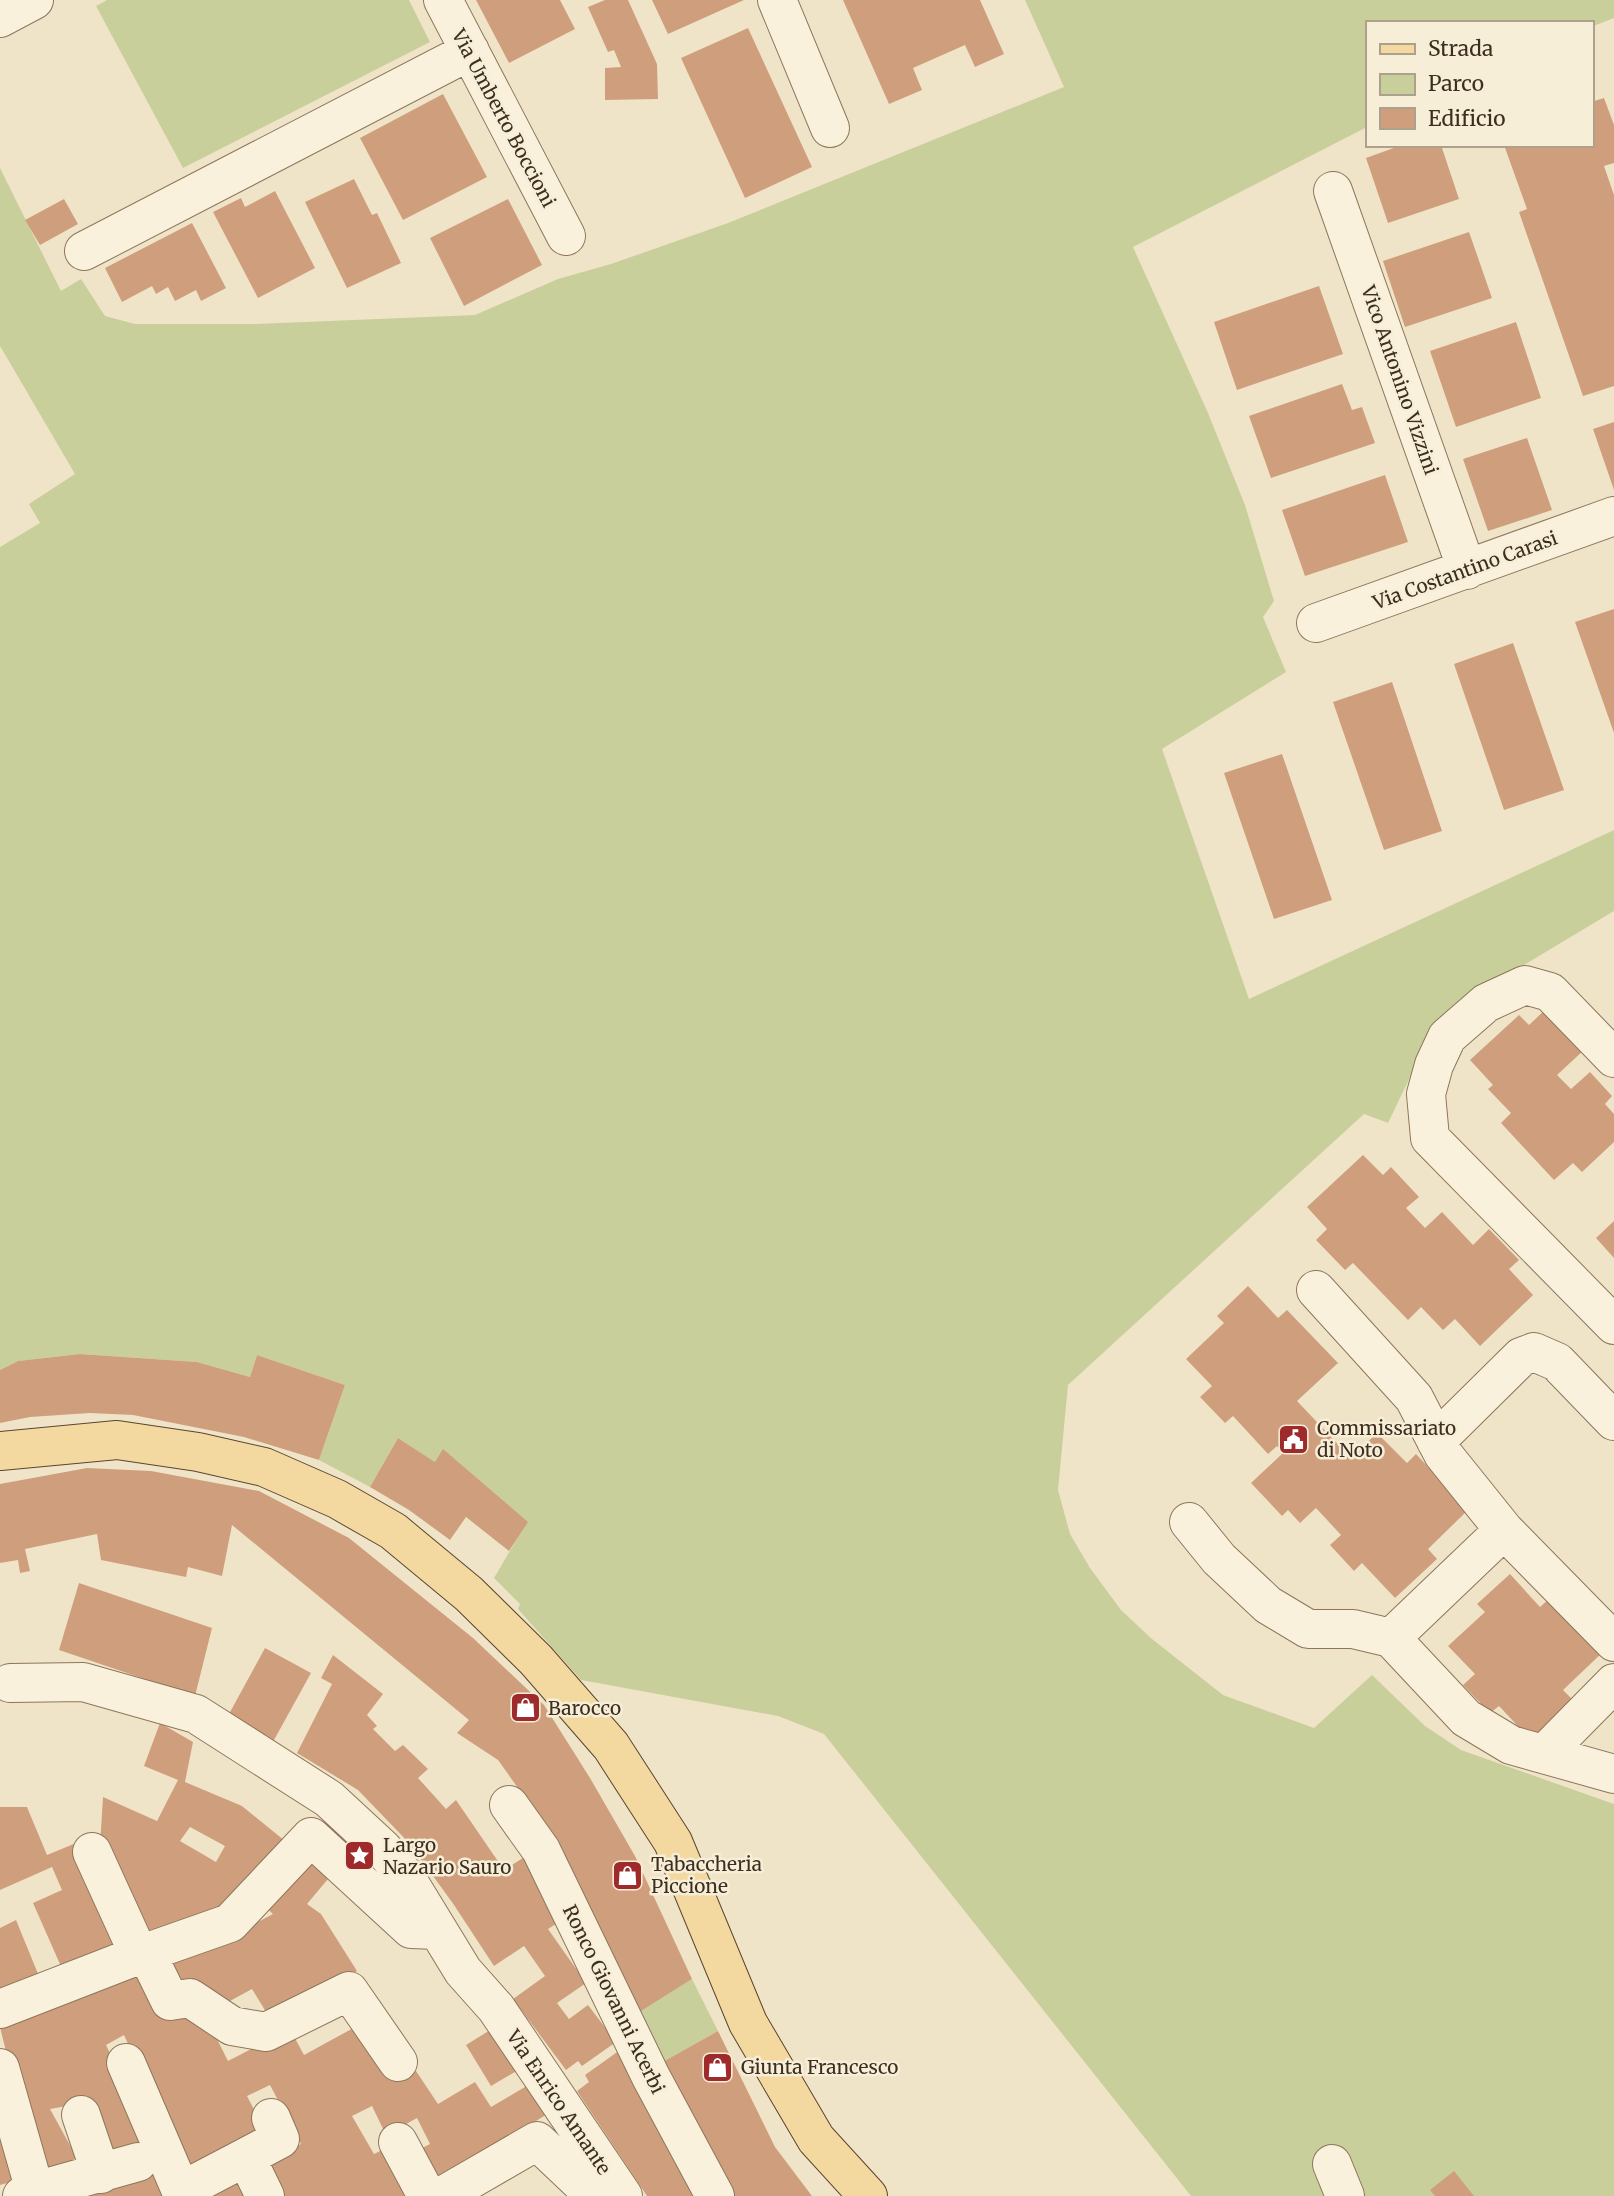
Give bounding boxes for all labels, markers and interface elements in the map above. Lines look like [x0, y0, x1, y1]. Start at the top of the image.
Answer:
legend [1366, 21, 1593, 147]
street label: Via Umberto Boccioni [446, 24, 561, 211]
text: Strada [1428, 35, 1493, 62]
text: Parco [1428, 70, 1484, 97]
text: Edificio [1428, 105, 1505, 132]
street label: Vico Antonino Vizzini [1356, 281, 1444, 478]
street label: Via Costantino Carasi [1369, 525, 1560, 615]
place label: Commissariato di Noto [1317, 1416, 1456, 1462]
public building icon: Commissariato di Noto [1277, 1422, 1311, 1456]
shop icon: Barocco [508, 1691, 542, 1725]
place label: Barocco [548, 1696, 621, 1720]
place label: Largo Nazario Sauro [383, 1833, 511, 1879]
place icon: Largo Nazario Sauro [343, 1839, 377, 1873]
place label: Tabaccheria Piccione [651, 1852, 762, 1898]
shop icon: Tabaccheria Piccione [611, 1858, 645, 1892]
street label: Ronco Giovanni Acerbi [558, 1901, 670, 2097]
street label: Via Enrico Amante [501, 2024, 616, 2179]
shop icon: Giunta Francesco [701, 2050, 735, 2084]
place label: Giunta Francesco [741, 2055, 898, 2079]

